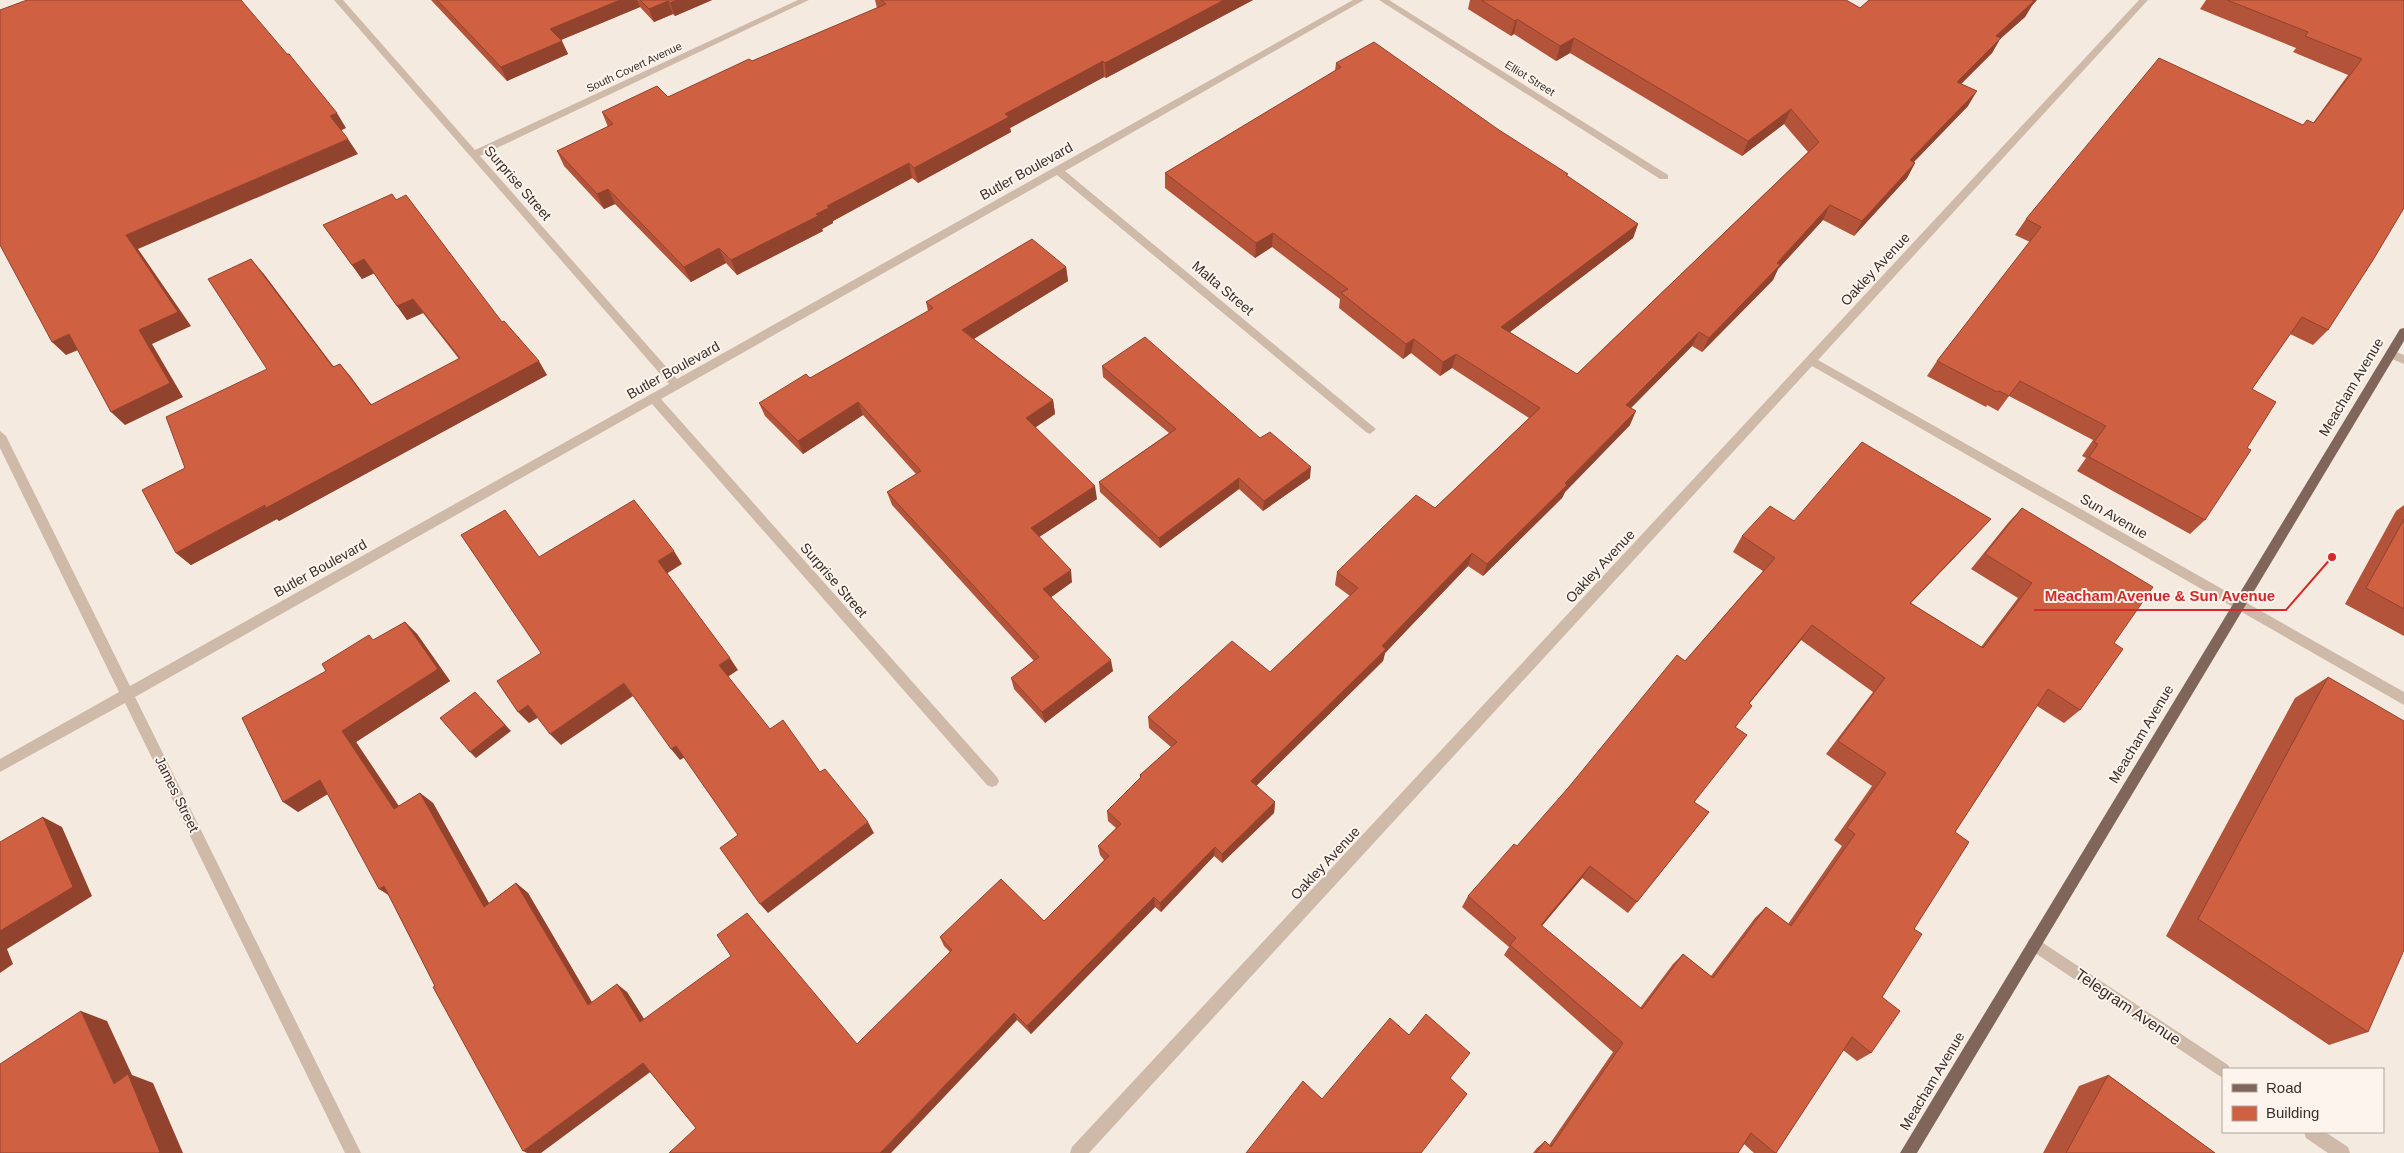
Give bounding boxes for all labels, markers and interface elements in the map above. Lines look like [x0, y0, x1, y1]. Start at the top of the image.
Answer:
street label: South Covert Avenue [584, 40, 684, 94]
street label: Elliot Street [1503, 58, 1557, 98]
street label: Butler Boulevard [977, 139, 1075, 203]
street label: Surprise Street [481, 143, 555, 224]
street label: Oakley Avenue [1837, 229, 1913, 309]
street label: Malta Street [1189, 258, 1257, 318]
street label: Meacham Avenue [2315, 335, 2387, 439]
street label: Butler Boulevard [624, 338, 722, 402]
street label: Sun Avenue [2077, 490, 2151, 542]
street label: Oakley Avenue [1562, 526, 1638, 606]
street label: Butler Boulevard [271, 536, 369, 600]
street label: Surprise Street [797, 540, 871, 621]
callout: Meacham Avenue & Sun Avenue [2034, 580, 2286, 610]
text: Meacham Avenue & Sun Avenue [2045, 587, 2275, 604]
street label: Meacham Avenue [2105, 682, 2177, 786]
street label: James Street [152, 753, 202, 835]
street label: Oakley Avenue [1287, 823, 1363, 903]
street label: Telegram Avenue [2072, 965, 2184, 1049]
street label: Meacham Avenue [1896, 1029, 1968, 1133]
legend [2222, 1068, 2384, 1133]
text: Road [2266, 1079, 2302, 1096]
text: Building [2266, 1104, 2319, 1121]

